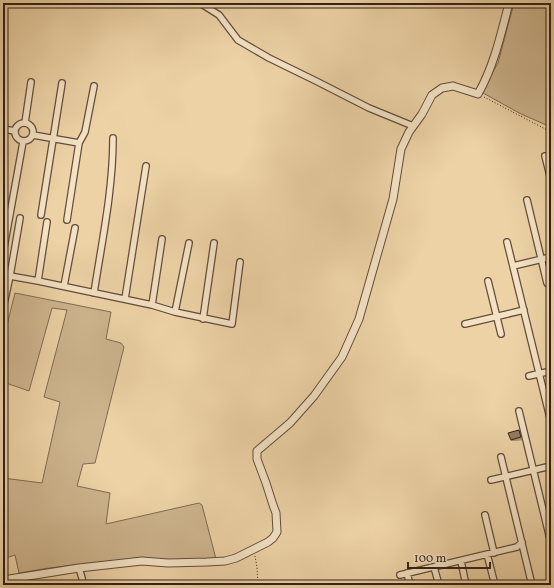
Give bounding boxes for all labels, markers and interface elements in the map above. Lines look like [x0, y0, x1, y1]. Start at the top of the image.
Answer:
scale bar [408, 544, 490, 570]
text: 100 m [414, 551, 447, 567]

